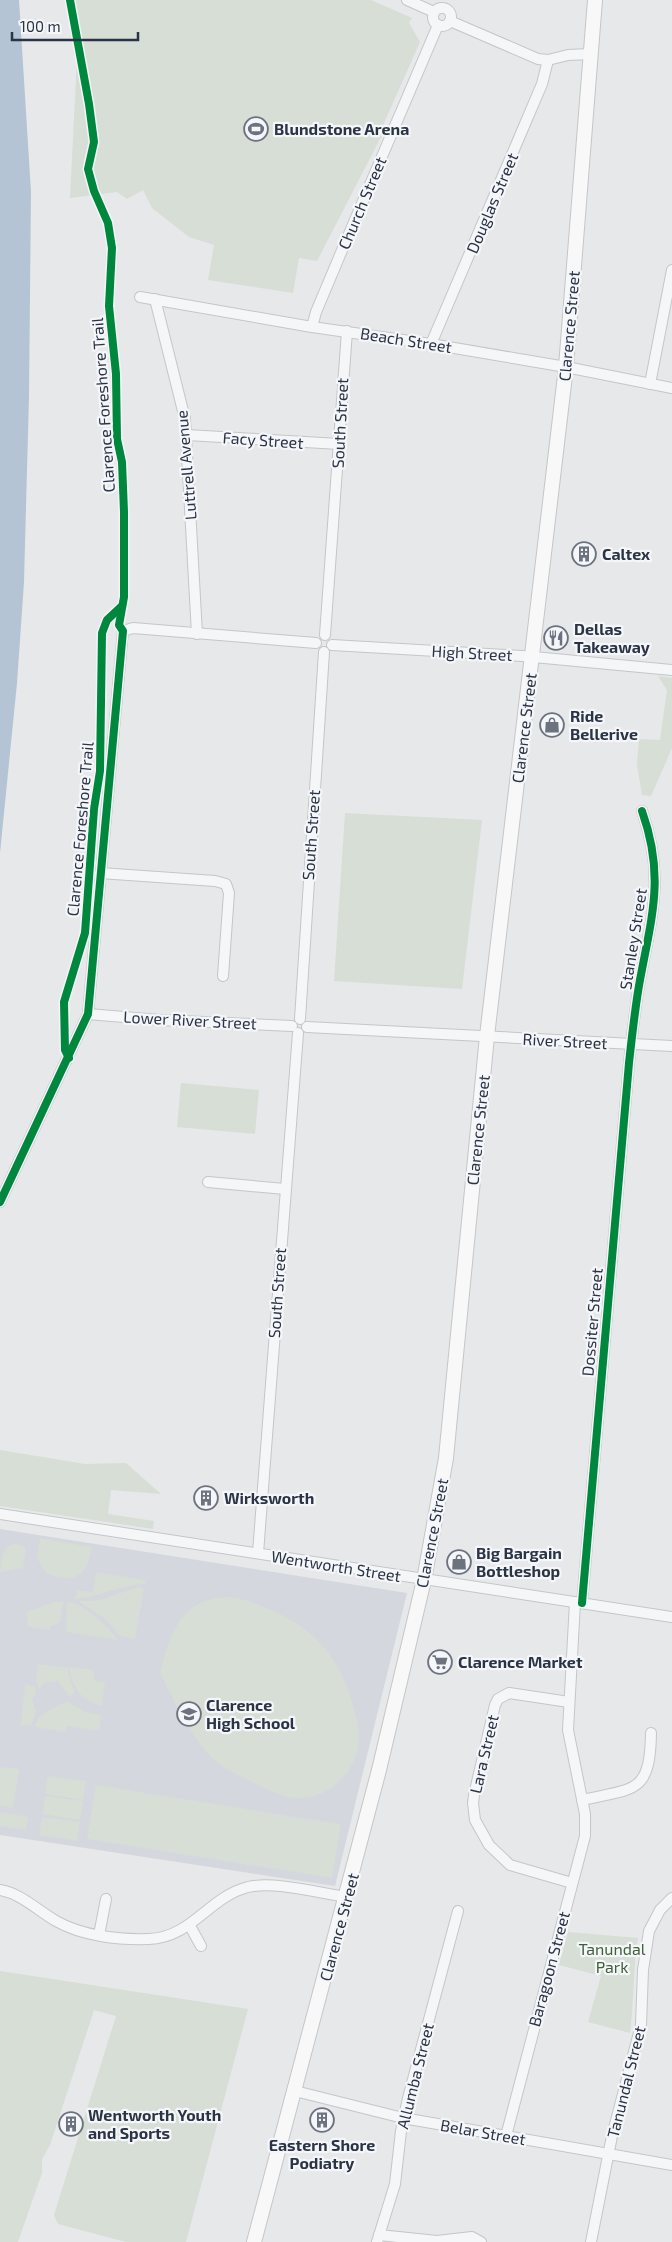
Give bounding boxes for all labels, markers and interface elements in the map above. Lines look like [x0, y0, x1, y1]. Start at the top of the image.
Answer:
scale bar [12, 10, 139, 42]
text: 100 m [20, 17, 61, 35]
sports icon: Blundstone Arena [243, 116, 269, 142]
place label: Blundstone Arena [274, 119, 409, 138]
street label: Douglas Street [462, 150, 521, 256]
street label: Church Street [333, 154, 390, 252]
street label: Clarence Street [554, 270, 583, 382]
street label: Clarence Foreshore Trail [87, 317, 118, 493]
street label: Beach Street [359, 323, 453, 356]
street label: South Street [328, 377, 351, 469]
street label: Luttrell Avenue [171, 409, 200, 521]
street label: Facy Street [222, 427, 304, 452]
building icon: Caltex [571, 541, 597, 567]
place label: Caltex [602, 544, 650, 563]
place label: Dellas Takeaway [574, 619, 650, 657]
restaurant icon: Dellas Takeaway [543, 625, 569, 651]
street label: High Street [431, 641, 513, 664]
street label: Clarence Street [507, 672, 540, 784]
place label: Ride Bellerive [570, 706, 638, 743]
shop icon: Ride Bellerive [539, 712, 565, 738]
street label: Clarence Foreshore Trail [62, 741, 97, 917]
street label: South Street [298, 789, 323, 881]
street label: Stanley Street [615, 887, 650, 991]
street label: Lower River Street [123, 1007, 257, 1032]
street label: River Street [522, 1029, 608, 1052]
street label: Clarence Street [462, 1074, 493, 1186]
street label: South Street [264, 1247, 289, 1339]
street label: Dossiter Street [577, 1267, 606, 1377]
street label: Clarence Street [412, 1477, 451, 1589]
building icon: Wirksworth [193, 1485, 219, 1511]
place label: Wirksworth [224, 1488, 314, 1507]
place label: Big Bargain Bottleshop [476, 1543, 562, 1580]
street label: Wentworth Street [270, 1546, 402, 1585]
shop icon: Big Bargain Bottleshop [446, 1549, 472, 1575]
supermarket icon: Clarence Market [427, 1649, 453, 1675]
place label: Clarence Market [458, 1652, 583, 1671]
place label: Clarence High School [206, 1695, 296, 1732]
school or university icon: Clarence High School [176, 1701, 202, 1727]
street label: Lara Street [465, 1713, 502, 1795]
street label: Clarence Street [315, 1871, 362, 1983]
street label: Baragoon Street [524, 1909, 573, 2028]
park label: Tanundal Park [579, 1939, 646, 1976]
street label: Allumba Street [392, 2021, 437, 2131]
street label: Tanundal Street [602, 2024, 649, 2140]
place label: Wentworth Youth and Sports [88, 2105, 221, 2142]
building icon: Eastern Shore Podiatry [309, 2107, 335, 2133]
building icon: Wentworth Youth and Sports [58, 2111, 84, 2137]
street label: Belar Street [439, 2115, 527, 2148]
place label: Eastern Shore Podiatry [269, 2135, 375, 2173]

